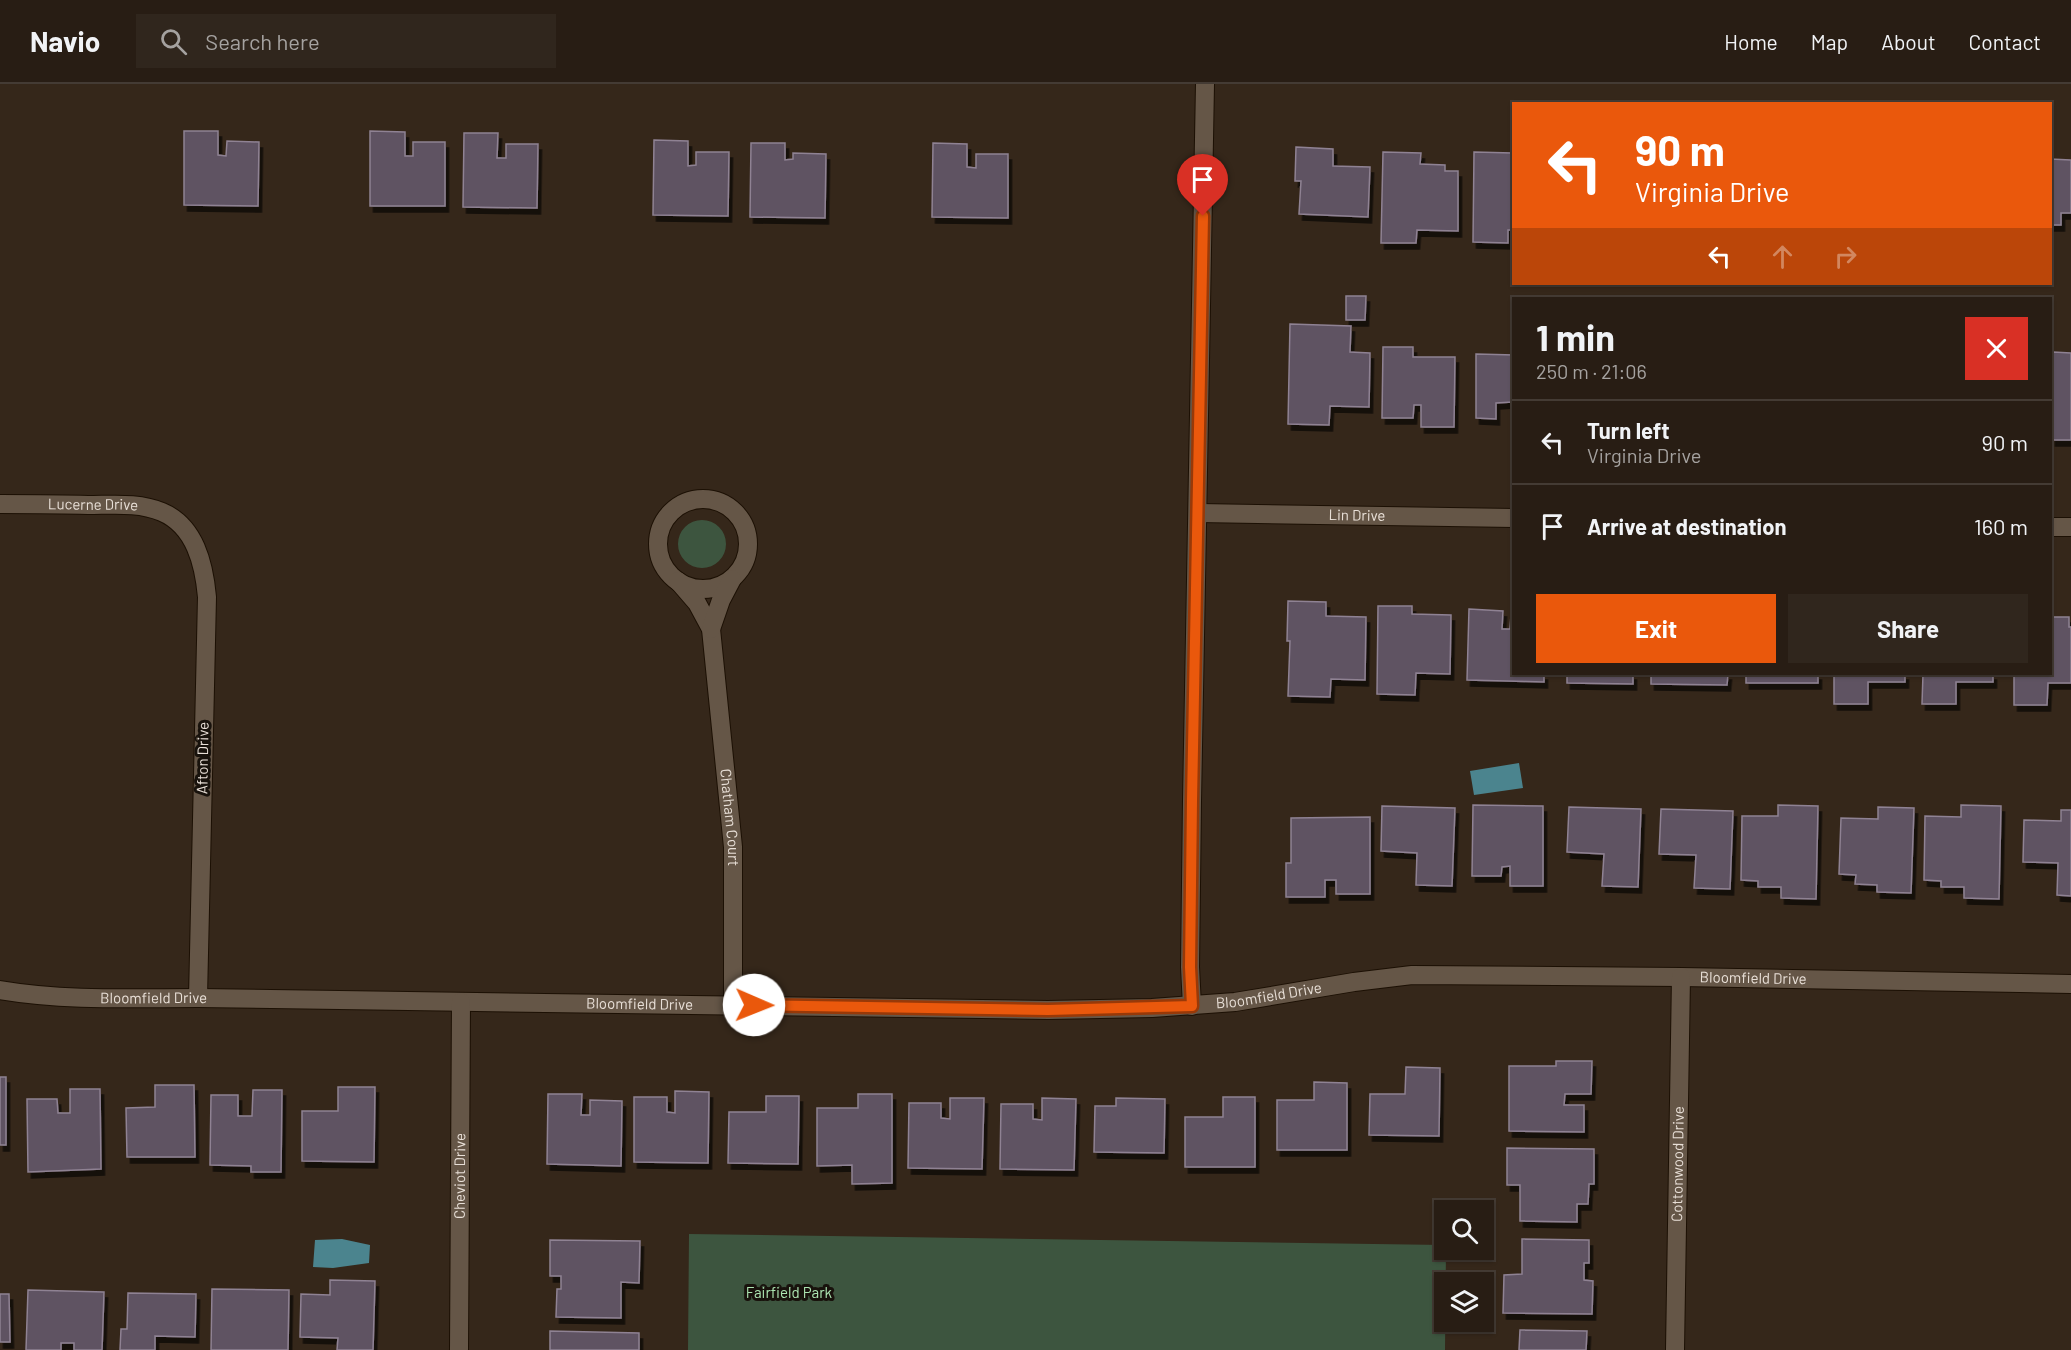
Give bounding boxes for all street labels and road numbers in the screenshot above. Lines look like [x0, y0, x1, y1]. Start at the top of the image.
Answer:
street label: Lucerne Drive [48, 494, 139, 514]
street label: Lin Drive [1328, 505, 1386, 524]
street label: Afton Drive [192, 722, 212, 794]
street label: Chatham Court [717, 768, 743, 866]
street label: Bloomfield Drive [1700, 967, 1807, 987]
street label: Bloomfield Drive [1215, 978, 1323, 1011]
street label: Bloomfield Drive [100, 988, 207, 1006]
street label: Bloomfield Drive [586, 993, 693, 1013]
street label: Cottonwood Drive [1667, 1106, 1687, 1222]
street label: Cheviot Drive [450, 1133, 468, 1219]

